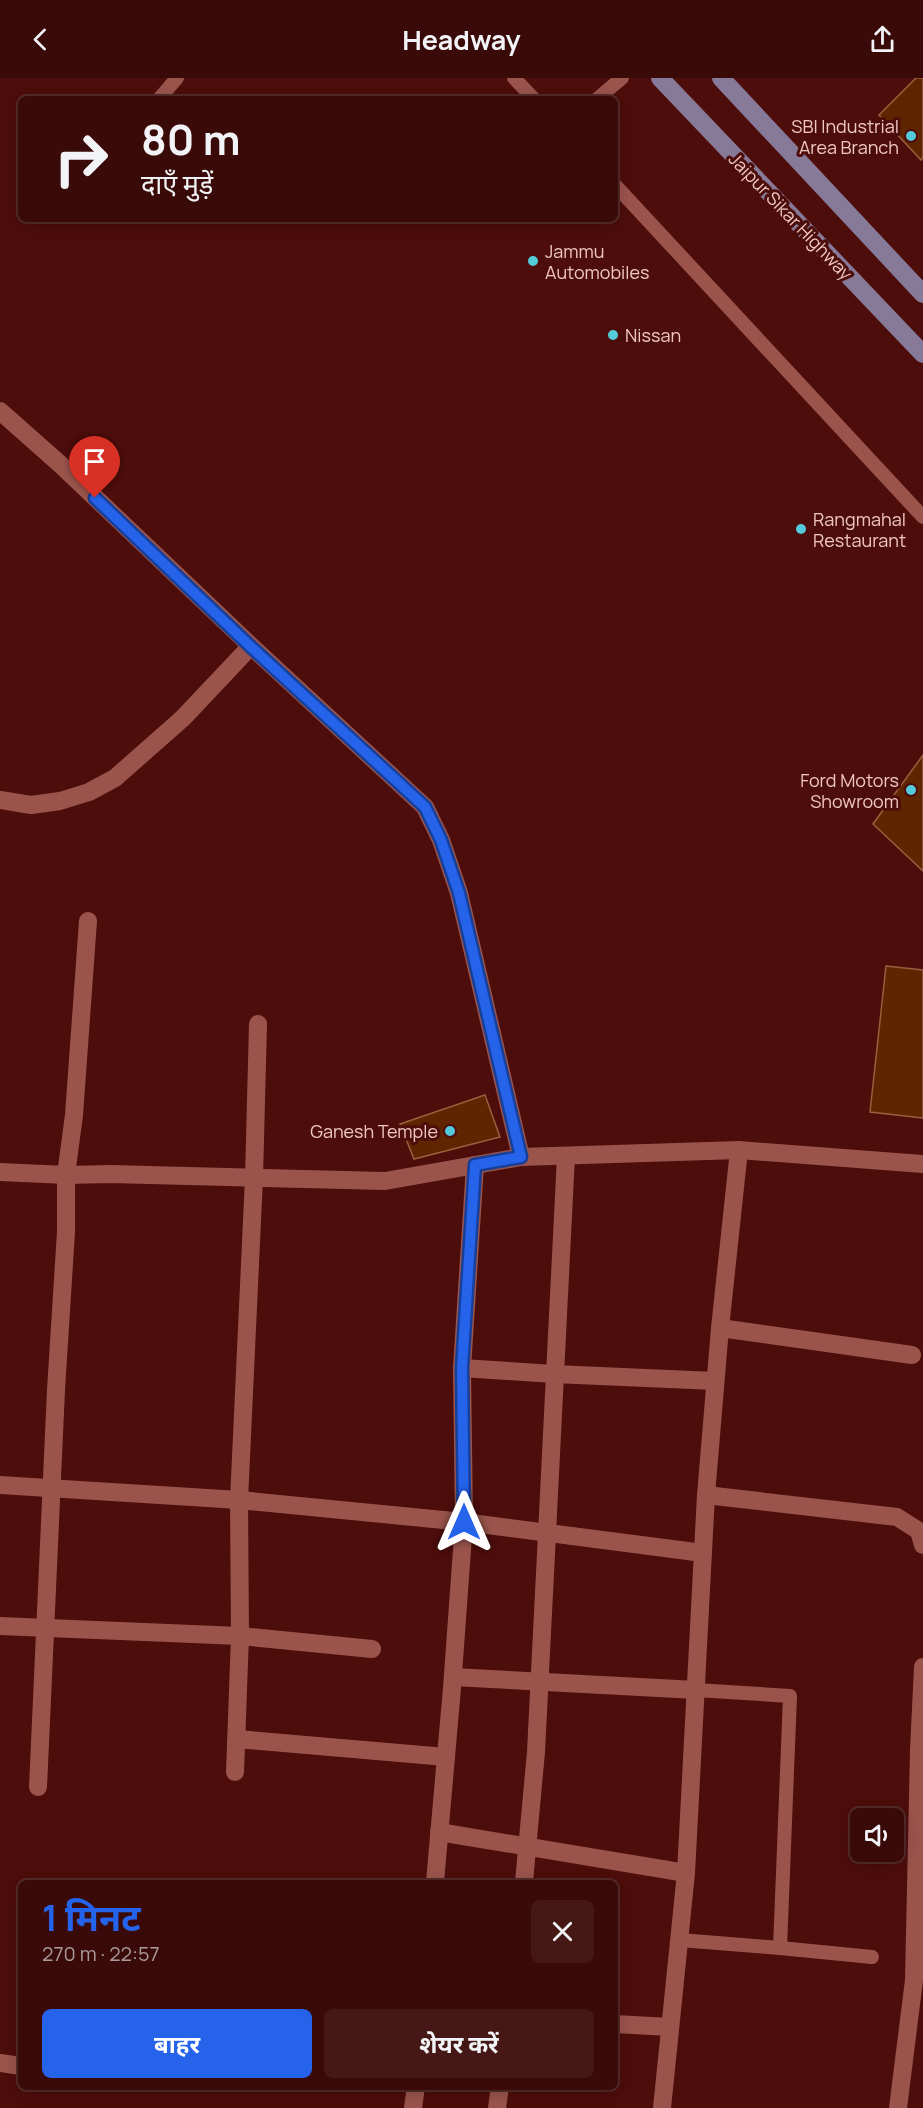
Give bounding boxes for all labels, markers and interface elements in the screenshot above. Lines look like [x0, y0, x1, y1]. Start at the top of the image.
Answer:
text: Headway [402, 21, 521, 58]
icon: back [24, 23, 57, 56]
icon: share [866, 23, 899, 56]
text: 80 m [141, 110, 241, 168]
place label: SBI Industrial Area Branch [791, 114, 899, 159]
icon: right [42, 120, 120, 198]
marker: SBI Industrial Area Branch [904, 129, 918, 143]
street label: Jaipur Sikar Highway [724, 147, 858, 285]
text: दाएँ मुड़ें [141, 165, 213, 202]
place label: Jammu Automobiles [545, 239, 649, 284]
marker: Jammu Automobiles [526, 254, 540, 268]
place label: Nissan [625, 323, 681, 347]
marker: Nissan [606, 328, 620, 342]
pin [69, 436, 120, 498]
icon: arrive [78, 445, 111, 478]
place label: Rangmahal Restaurant [813, 507, 906, 552]
marker: Rangmahal Restaurant [794, 522, 808, 536]
place label: Ford Motors Showroom [800, 768, 899, 813]
marker: Ford Motors Showroom [904, 783, 918, 797]
place label: Ganesh Temple [310, 1119, 438, 1143]
marker: Ganesh Temple [443, 1124, 457, 1138]
position arrow [432, 1490, 496, 1554]
map controls [850, 1808, 904, 1862]
button: sound [850, 1808, 904, 1862]
text: 1 मिनट [42, 1893, 141, 1942]
button: close [531, 1900, 594, 1963]
text: 270 m · 22:57 [42, 1940, 160, 1967]
button: बाहर [42, 2009, 312, 2078]
button: शेयर करें [324, 2009, 594, 2078]

